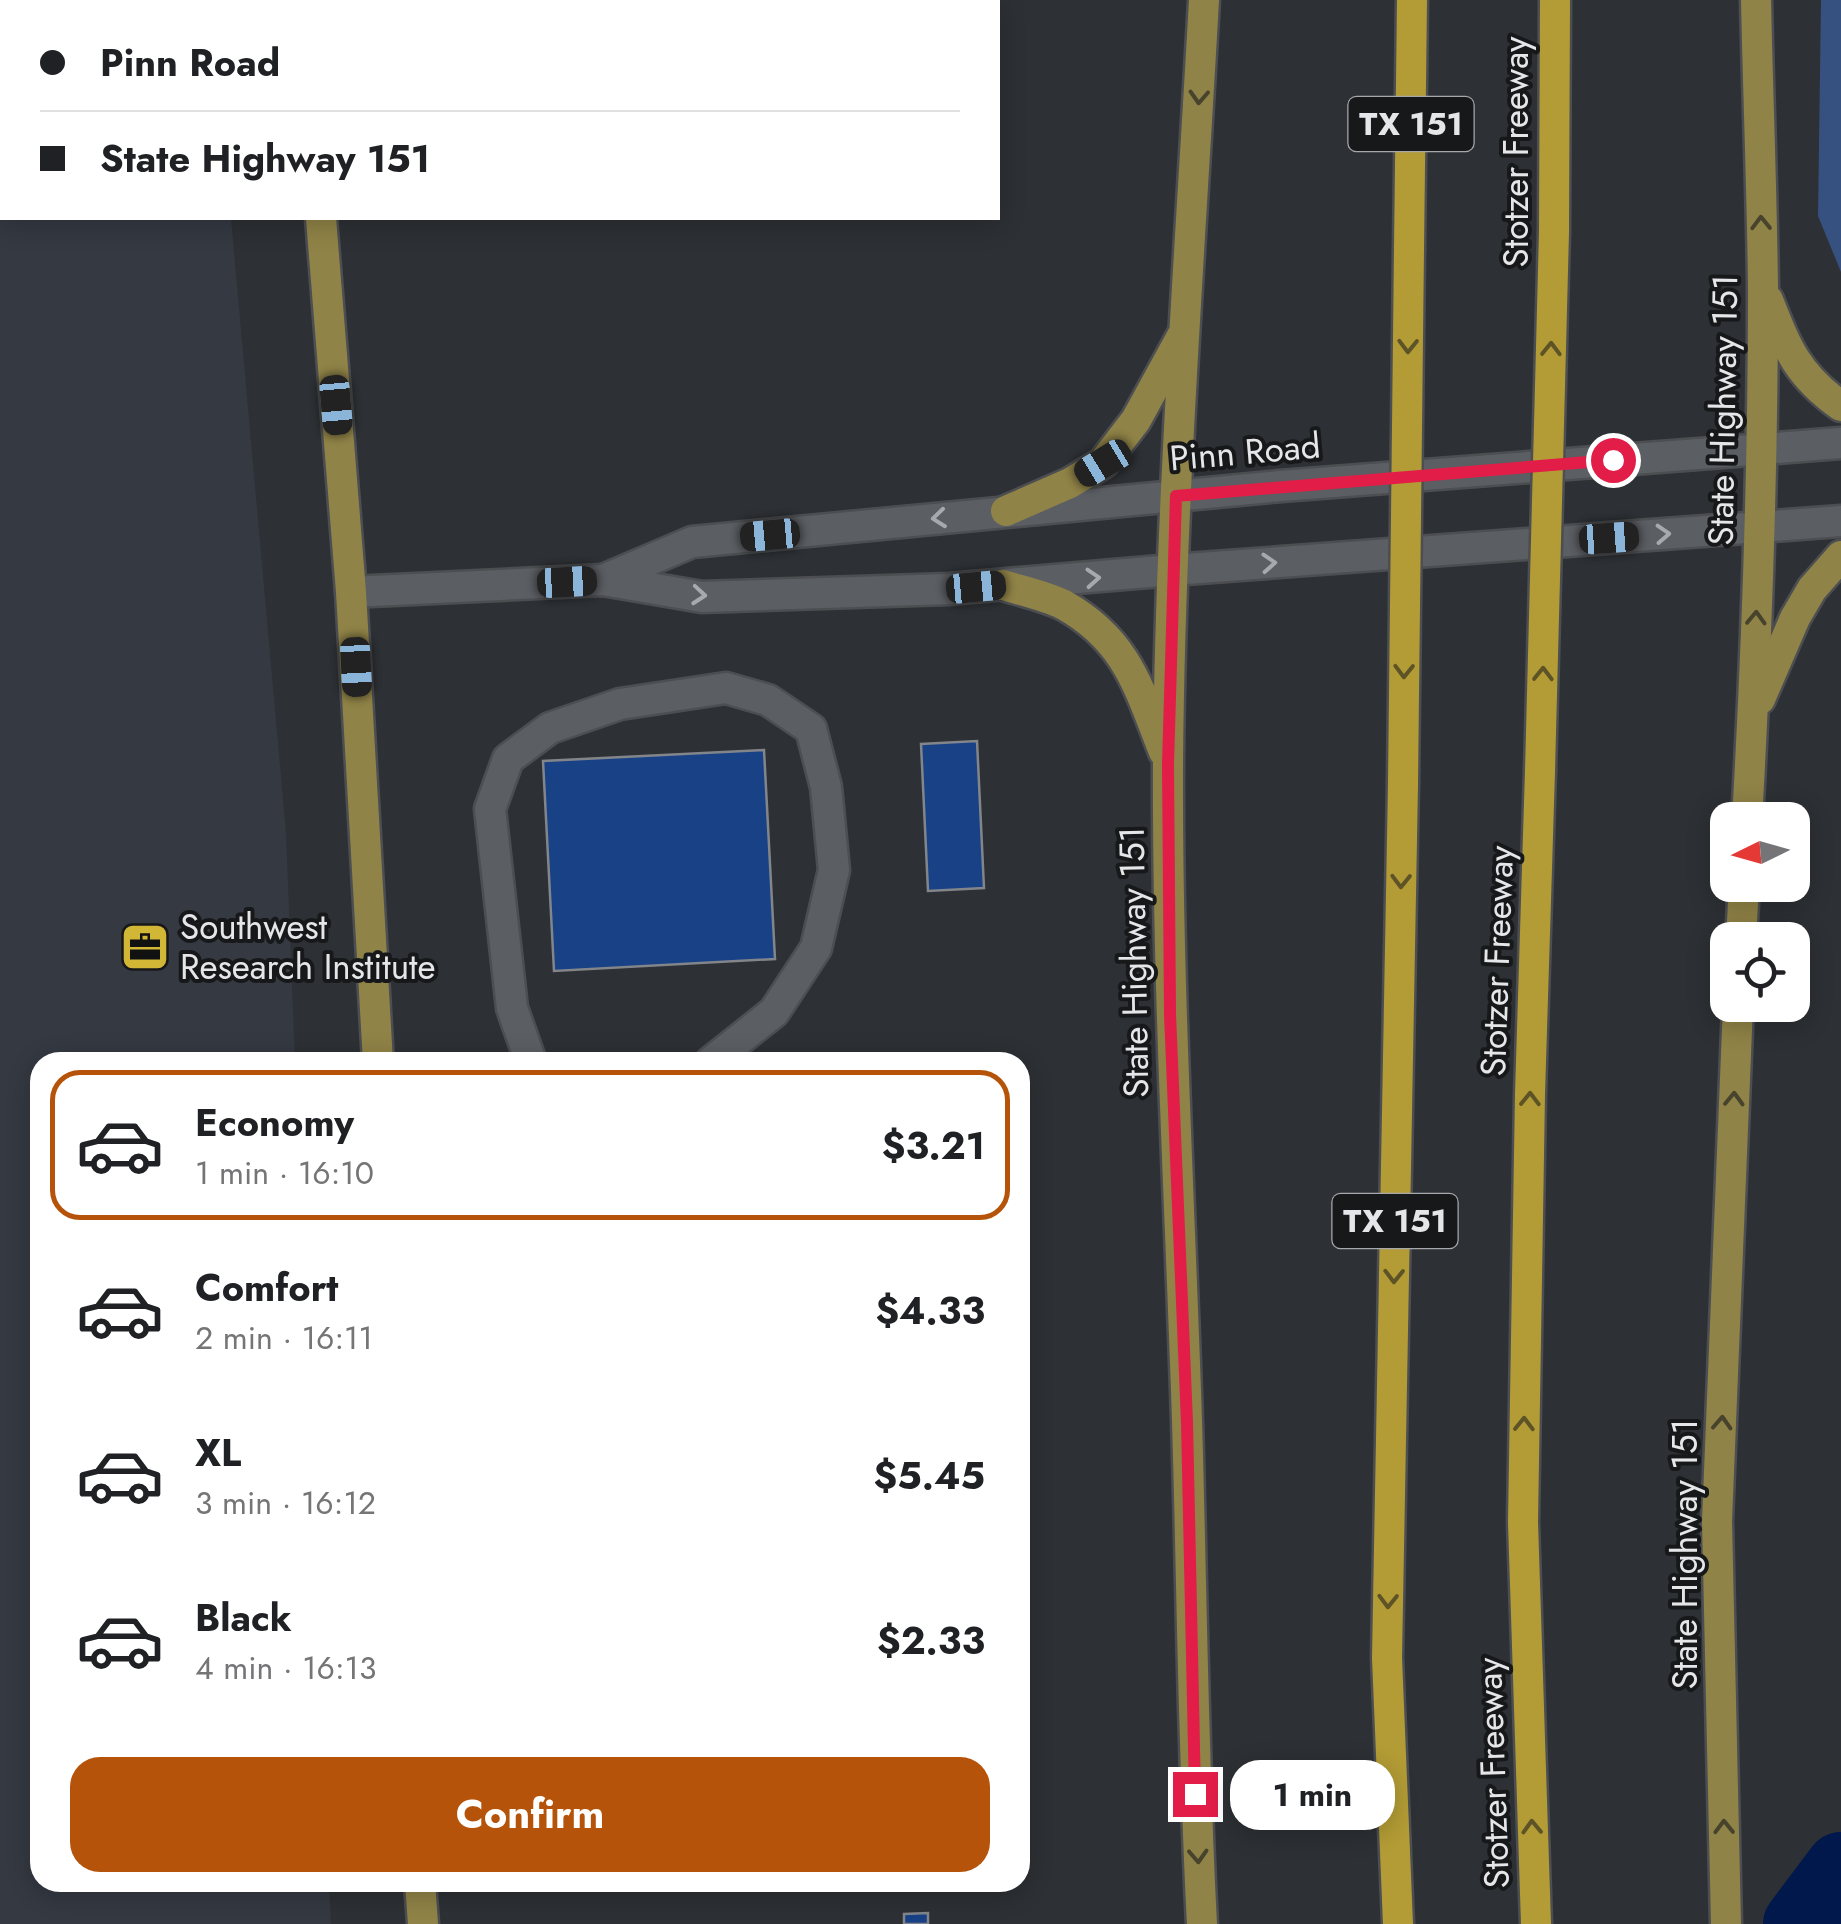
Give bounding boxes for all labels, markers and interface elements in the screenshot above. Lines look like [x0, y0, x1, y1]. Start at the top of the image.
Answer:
text: Pinn Road [100, 35, 280, 90]
street label: Stotzer Freeway [1491, 36, 1541, 267]
one-way arrow [1189, 90, 1210, 106]
road number: TX 151 [1348, 97, 1474, 151]
text: State Highway 151 [100, 131, 430, 186]
one-way arrow [1751, 214, 1772, 230]
street label: State Highway 151 [1696, 274, 1750, 546]
one-way arrow [1397, 340, 1419, 355]
one-way arrow [1540, 340, 1562, 356]
car [318, 374, 354, 436]
street label: Pinn Road [1168, 421, 1322, 483]
car [1070, 435, 1136, 491]
route start [1591, 438, 1636, 483]
one-way arrow [931, 507, 947, 528]
car [739, 517, 801, 553]
car [1578, 521, 1640, 555]
one-way arrow [1656, 524, 1672, 545]
one-way arrow [1262, 552, 1278, 574]
car [536, 565, 598, 599]
one-way arrow [1086, 568, 1102, 589]
car [945, 569, 1007, 605]
one-way arrow [691, 584, 707, 606]
one-way arrow [1746, 609, 1767, 625]
car [339, 636, 373, 698]
one-way arrow [1393, 664, 1415, 679]
one-way arrow [1532, 665, 1553, 681]
north arrow [1710, 802, 1810, 902]
map controls [1710, 802, 1810, 1022]
street label: State Highway 151 [1107, 826, 1161, 1098]
street label: Stotzer Freeway [1468, 844, 1526, 1077]
one-way arrow [1390, 874, 1412, 890]
place label: Southwest Research Institute [180, 902, 435, 992]
office icon: Southwest Research Institute [119, 921, 171, 973]
button: locate [1710, 922, 1810, 1022]
one-way arrow [1723, 1090, 1744, 1106]
one-way arrow [1519, 1091, 1541, 1106]
text: Economy [195, 1095, 354, 1150]
icon: car [75, 1100, 165, 1190]
text: $3.21 [882, 1118, 985, 1173]
text: 1 min · 16:10 [195, 1150, 374, 1196]
road number: TX 151 [1332, 1194, 1458, 1248]
text: Comfort [195, 1260, 338, 1315]
icon: car [75, 1265, 165, 1355]
one-way arrow [1383, 1269, 1404, 1285]
text: $4.33 [875, 1283, 985, 1338]
text: 2 min · 16:11 [195, 1315, 373, 1361]
one-way arrow [1711, 1415, 1732, 1431]
one-way arrow [1514, 1416, 1535, 1432]
street label: State Highway 151 [1660, 1418, 1710, 1690]
text: XL [195, 1425, 241, 1480]
icon: car [75, 1430, 165, 1520]
text: $5.45 [874, 1448, 985, 1503]
text: 3 min · 16:12 [195, 1480, 376, 1526]
text: Black [195, 1590, 292, 1645]
one-way arrow [1377, 1594, 1398, 1610]
icon: car [75, 1595, 165, 1685]
text: $2.33 [877, 1613, 985, 1668]
text: 4 min · 16:13 [195, 1645, 376, 1691]
street label: Stotzer Freeway [1464, 1656, 1522, 1889]
button: Confirm [70, 1757, 990, 1872]
callout: 1 min [1230, 1759, 1395, 1829]
route end [1173, 1772, 1218, 1817]
text: 1 min [1273, 1772, 1352, 1818]
one-way arrow [1522, 1818, 1543, 1834]
one-way arrow [1714, 1818, 1735, 1834]
one-way arrow [1187, 1849, 1208, 1865]

